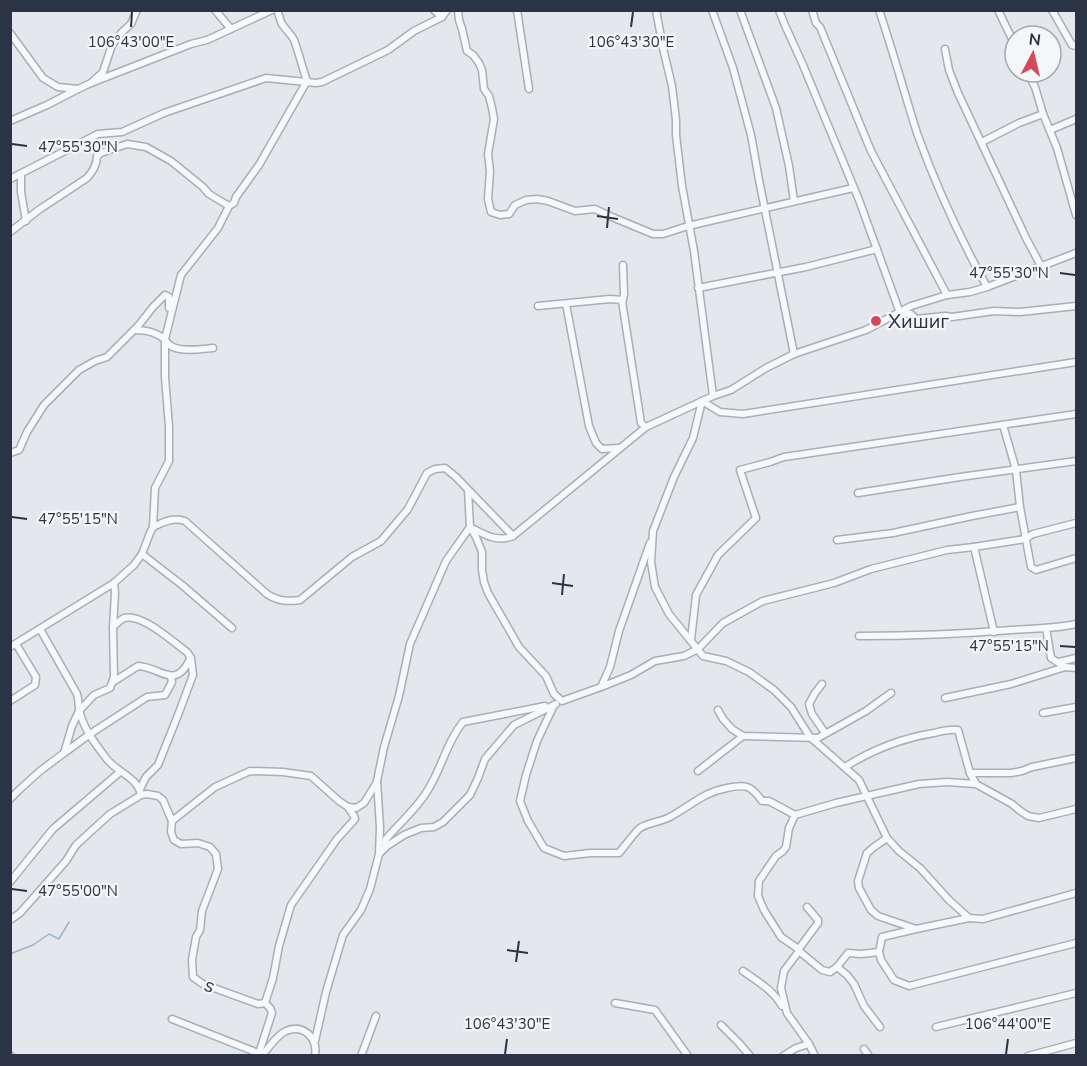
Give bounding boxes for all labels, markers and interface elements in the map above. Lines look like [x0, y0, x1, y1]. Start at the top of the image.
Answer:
north arrow [1003, 24, 1063, 84]
text: N [1027, 28, 1042, 52]
text: 106°43'00"E [88, 32, 174, 52]
text: 106°43'30"E [588, 32, 674, 52]
text: 47°55'30"N [38, 137, 118, 157]
text: 47°55'30"N [969, 263, 1049, 283]
place label: Хишиг [888, 308, 949, 335]
marker: Хишиг [869, 314, 883, 328]
text: 47°55'15"N [38, 509, 118, 529]
text: 47°55'15"N [969, 636, 1049, 656]
text: 47°55'00"N [38, 881, 118, 901]
street label: s [200, 971, 220, 1000]
text: 106°43'30"E [464, 1014, 550, 1034]
text: 106°44'00"E [965, 1014, 1051, 1034]

